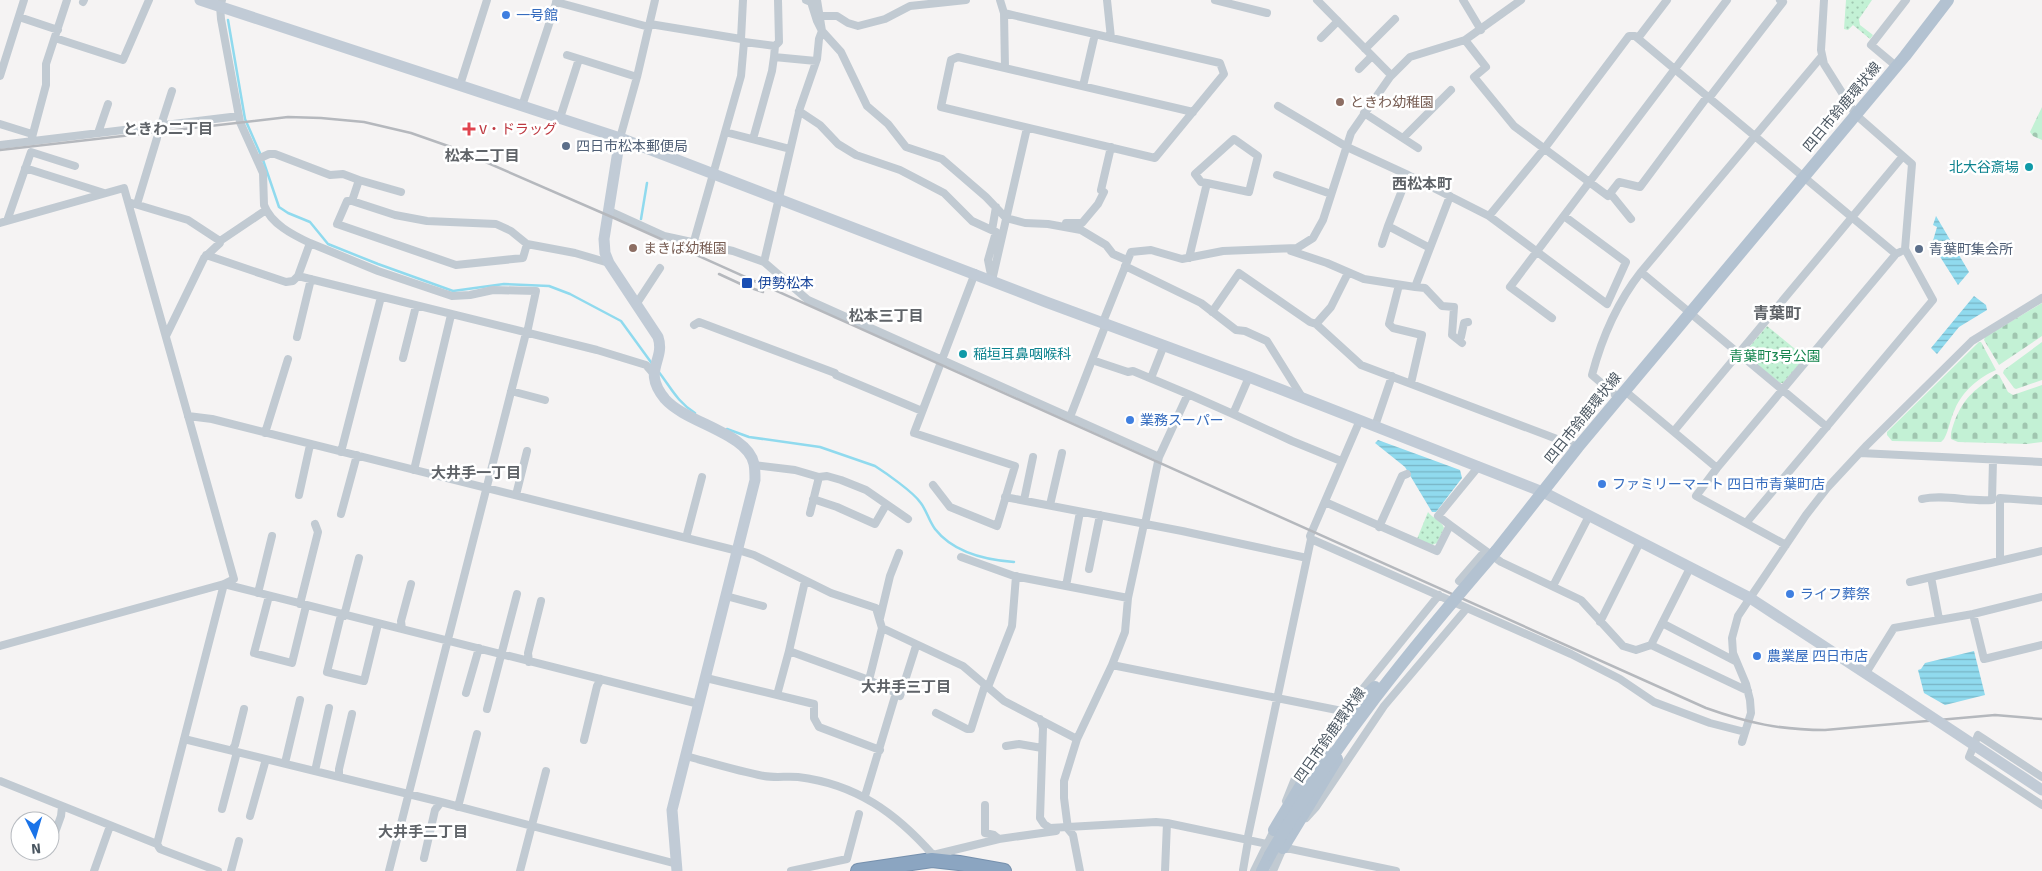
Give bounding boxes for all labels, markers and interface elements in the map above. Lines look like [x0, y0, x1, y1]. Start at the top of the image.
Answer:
place label: 一号館 [516, 7, 558, 24]
marker: 一号館 [500, 9, 512, 21]
street label: 四日市鈴鹿環状線 [1799, 59, 1885, 155]
place label: ときわ幼稚園 [1350, 94, 1434, 111]
marker: ときわ幼稚園 [1334, 96, 1346, 108]
district label: ときわ二丁目 [123, 120, 213, 138]
place label: V・ドラッグ [479, 121, 557, 138]
marker: V・ドラッグ [463, 123, 475, 135]
place label: 四日市松本郵便局 [576, 138, 688, 155]
marker: 四日市松本郵便局 [560, 140, 572, 152]
district label: 松本二丁目 [444, 147, 520, 165]
place label: 北大谷斎場 [1949, 159, 2019, 176]
marker: 北大谷斎場 [2023, 161, 2035, 173]
district label: 西松本町 [1392, 175, 1452, 193]
place label: まきば幼稚園 [643, 240, 727, 257]
place label: 青葉町集会所 [1929, 241, 2013, 258]
marker: まきば幼稚園 [627, 242, 639, 254]
marker: 青葉町集会所 [1913, 243, 1925, 255]
place label: 伊勢松本 [758, 275, 814, 292]
marker: 伊勢松本 [740, 276, 754, 290]
district label: 青葉町 [1753, 304, 1801, 324]
district label: 松本三丁目 [848, 307, 924, 325]
place label: 稲垣耳鼻咽喉科 [973, 346, 1071, 363]
marker: 稲垣耳鼻咽喉科 [957, 348, 969, 360]
park label: 青葉町3号公園 [1729, 348, 1821, 365]
street label: 四日市鈴鹿環状線 [1541, 369, 1625, 467]
place label: 業務スーパー [1140, 412, 1224, 429]
marker: 業務スーパー [1124, 414, 1136, 426]
district label: 大井手一丁目 [431, 464, 521, 482]
place label: ファミリーマート 四日市青葉町店 [1612, 476, 1825, 493]
marker: ファミリーマート 四日市青葉町店 [1596, 478, 1608, 490]
place label: ライフ葬祭 [1800, 586, 1870, 603]
marker: ライフ葬祭 [1784, 588, 1796, 600]
place label: 農業屋 四日市店 [1767, 648, 1868, 665]
marker: 農業屋 四日市店 [1751, 650, 1763, 662]
district label: 大井手三丁目 [861, 678, 951, 696]
street label: 四日市鈴鹿環状線 [1291, 684, 1369, 786]
north arrow [10, 811, 60, 861]
district label: 大井手二丁目 [378, 823, 468, 841]
text: N [30, 840, 42, 857]

